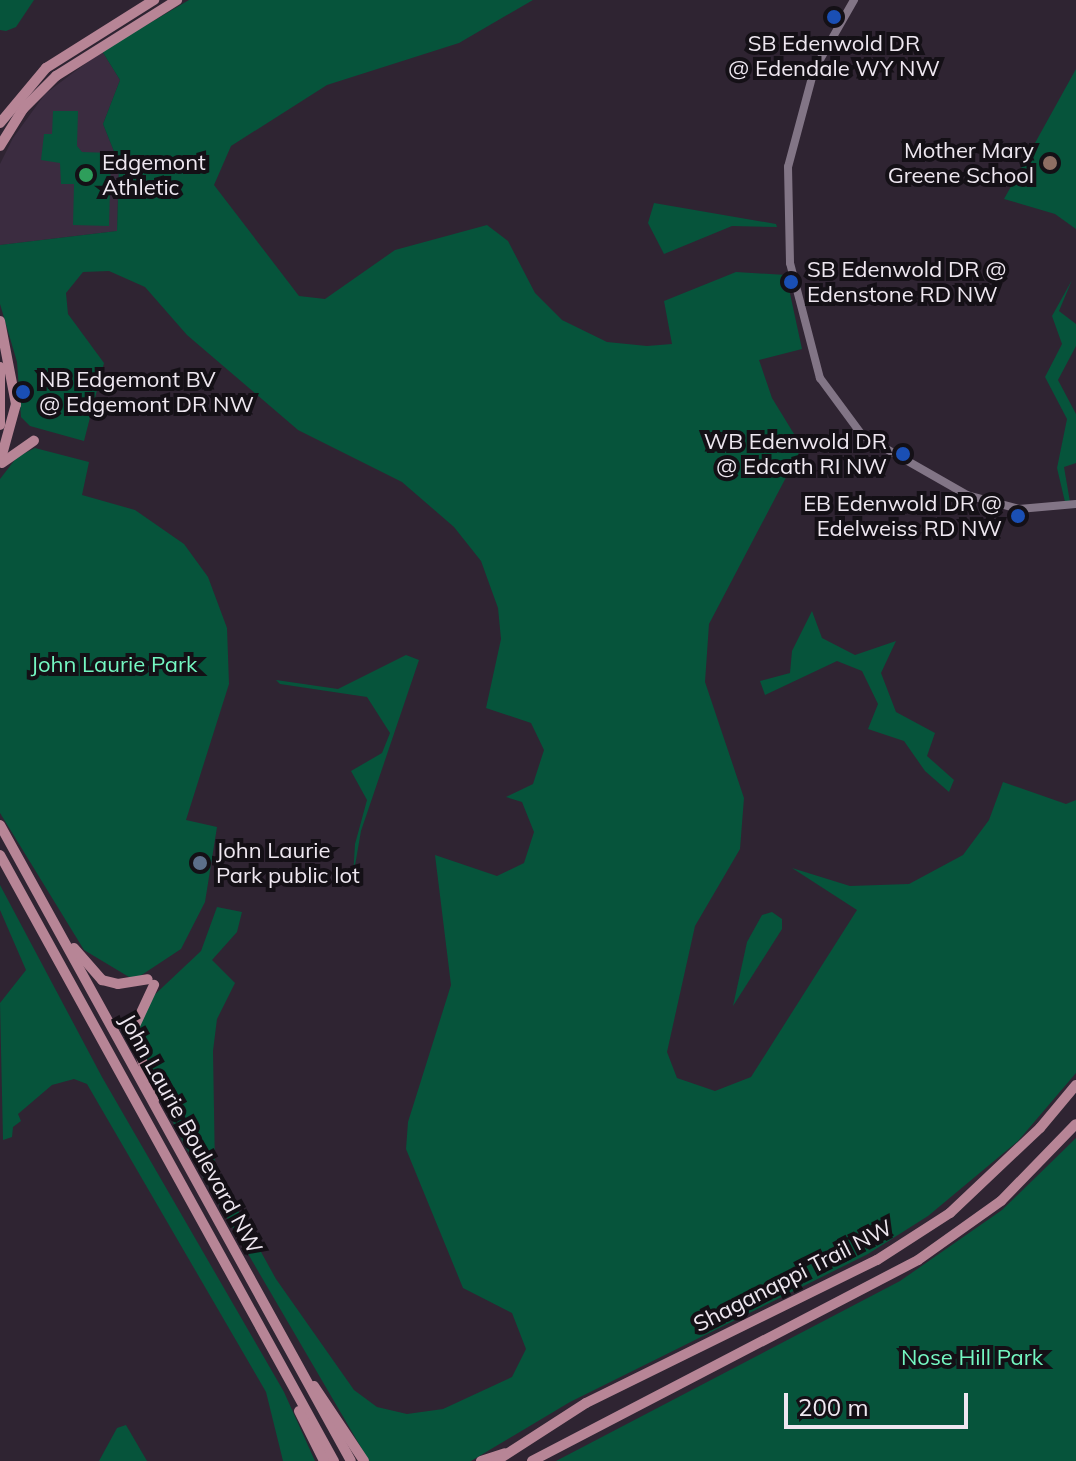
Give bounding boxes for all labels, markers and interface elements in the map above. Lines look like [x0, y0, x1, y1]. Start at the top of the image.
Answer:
marker: SB Edenwold DR @ Edendale WY NW [825, 8, 843, 26]
place label: SB Edenwold DR @ Edendale WY NW [728, 30, 940, 82]
place label: Mother Mary Greene School [888, 137, 1034, 188]
place label: Edgemont Athletic [102, 149, 206, 200]
marker: Mother Mary Greene School [1041, 154, 1059, 172]
marker: Edgemont Athletic [77, 166, 95, 184]
place label: SB Edenwold DR @ Edenstone RD NW [807, 256, 1007, 308]
marker: SB Edenwold DR @ Edenstone RD NW [782, 273, 800, 291]
place label: NB Edgemont BV @ Edgemont DR NW [39, 366, 254, 418]
marker: NB Edgemont BV @ Edgemont DR NW [14, 383, 32, 401]
place label: WB Edenwold DR @ Edcath RI NW [704, 428, 887, 480]
marker: WB Edenwold DR @ Edcath RI NW [894, 445, 912, 463]
place label: EB Edenwold DR @ Edelweiss RD NW [803, 490, 1002, 542]
marker: EB Edenwold DR @ Edelweiss RD NW [1009, 507, 1027, 525]
park label: John Laurie Park [31, 652, 197, 678]
place label: John Laurie Park public lot [216, 837, 360, 888]
marker: John Laurie Park public lot [191, 854, 209, 872]
street label: John Laurie Boulevard NW [114, 1010, 268, 1258]
street label: Shaganappi Trail NW [689, 1214, 897, 1338]
park label: Nose Hill Park [901, 1345, 1043, 1371]
scale bar [788, 1377, 972, 1427]
text: 200 m [798, 1392, 869, 1422]

